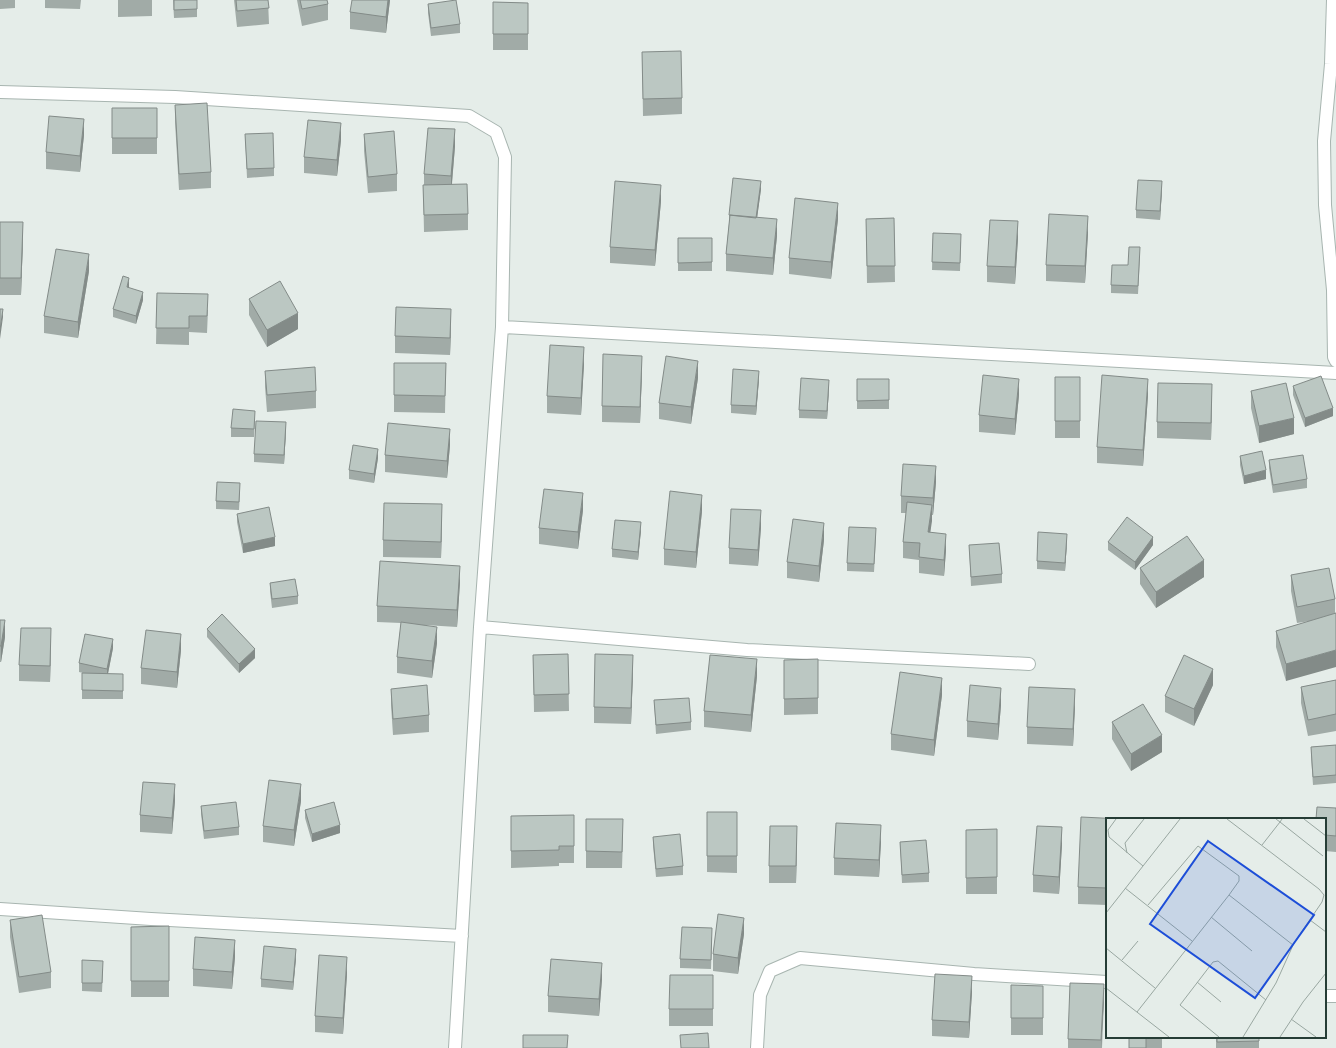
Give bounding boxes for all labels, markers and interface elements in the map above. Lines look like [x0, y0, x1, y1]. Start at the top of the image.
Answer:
inset map [1106, 818, 1326, 1038]

